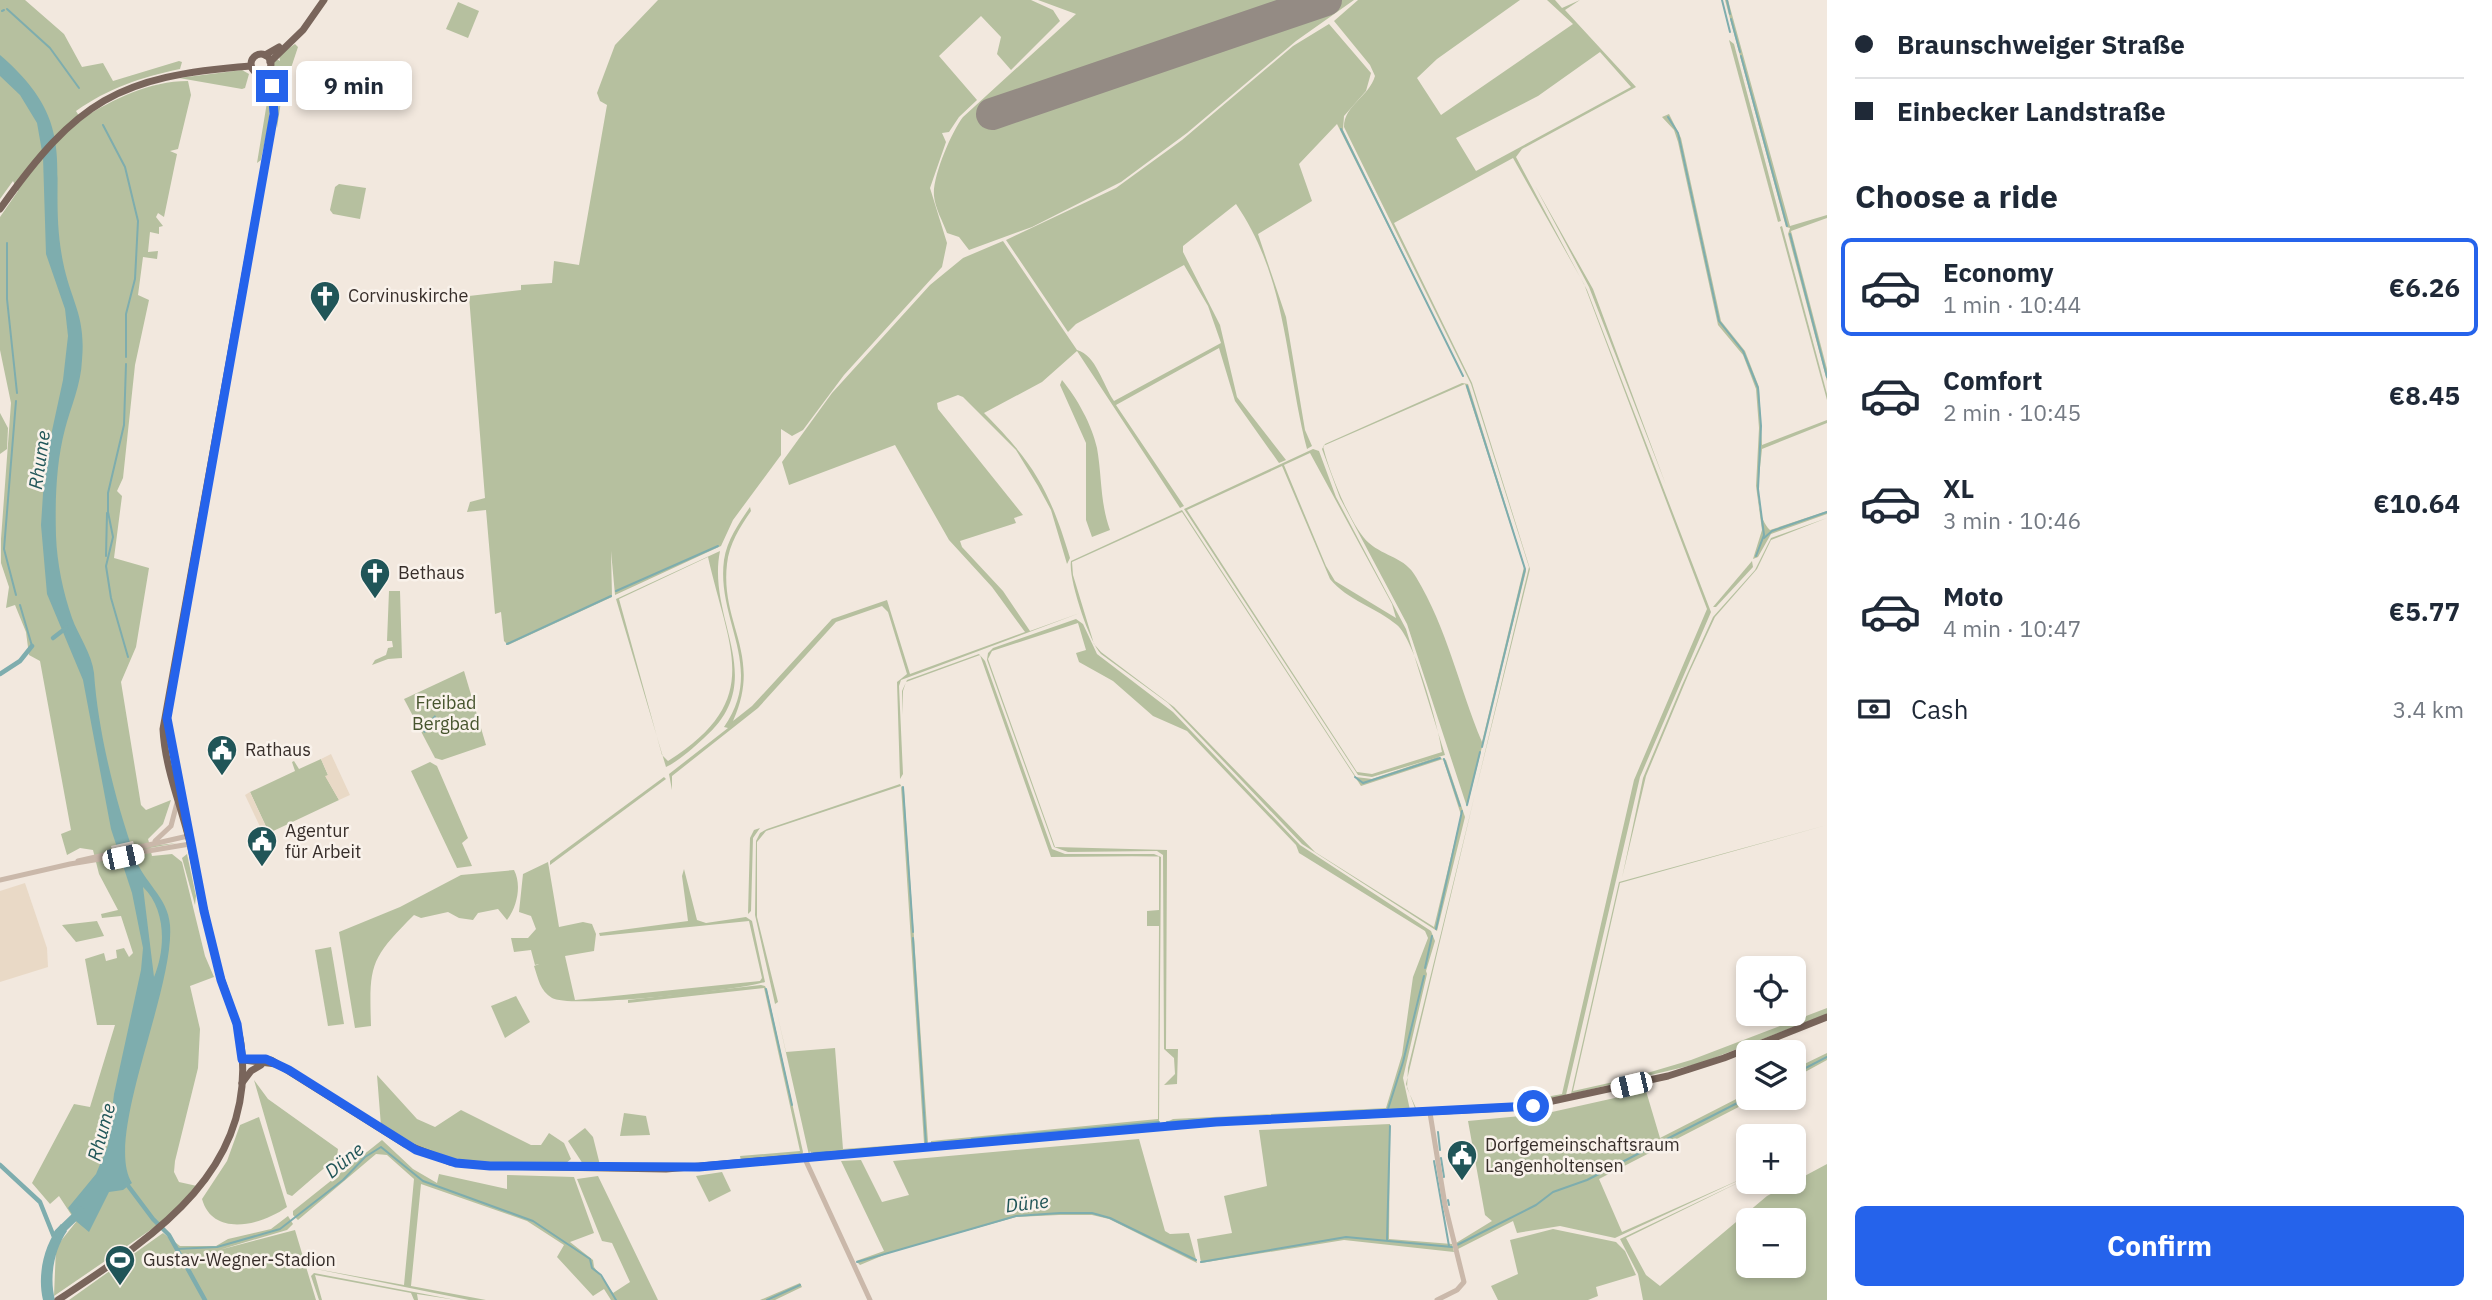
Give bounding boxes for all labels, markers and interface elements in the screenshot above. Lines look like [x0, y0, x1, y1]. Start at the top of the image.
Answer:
text: Braunschweiger Straße [1897, 27, 2185, 61]
callout: 9 min [296, 62, 412, 110]
route end [256, 70, 288, 102]
text: 9 min [324, 70, 384, 100]
text: Einbecker Landstraße [1897, 94, 2166, 128]
text: Choose a ride [1855, 175, 2058, 217]
text: Economy [1943, 255, 2054, 289]
icon: car [1859, 256, 1922, 319]
text: €6.26 [2389, 270, 2460, 304]
church icon: Corvinuskirche [308, 279, 342, 323]
place label: Corvinuskirche [348, 284, 468, 307]
text: 1 min · 10:44 [1943, 289, 2081, 319]
text: Comfort [1943, 363, 2042, 397]
icon: car [1859, 364, 1922, 427]
text: €8.45 [2389, 378, 2460, 412]
text: 2 min · 10:45 [1943, 397, 2081, 427]
water label: Rhume [23, 429, 55, 491]
text: XL [1943, 471, 1974, 505]
icon: car [1859, 472, 1922, 535]
text: €10.64 [2373, 486, 2460, 520]
text: 3 min · 10:46 [1943, 505, 2081, 535]
church icon: Bethaus [358, 556, 392, 600]
place label: Bethaus [398, 561, 465, 584]
text: Moto [1943, 579, 2003, 613]
icon: car [1859, 580, 1922, 643]
text: €5.77 [2389, 594, 2460, 628]
text: 4 min · 10:47 [1943, 613, 2081, 643]
icon: cash [1855, 690, 1893, 728]
park label: Freibad Bergbad [412, 691, 480, 735]
text: Cash [1911, 692, 1968, 726]
text: 3.4 km [2393, 694, 2464, 724]
public building icon: Rathaus [205, 733, 239, 777]
place label: Rathaus [245, 738, 311, 761]
place label: Agentur für Arbeit [285, 819, 361, 863]
public building icon: Agentur für Arbeit [245, 824, 279, 868]
car [101, 842, 146, 872]
map controls [1736, 956, 1806, 1278]
button: locate [1736, 956, 1806, 1026]
button: layers [1736, 1040, 1806, 1110]
car [1609, 1070, 1654, 1100]
route start [1517, 1090, 1549, 1122]
water label: Rhume [82, 1100, 120, 1164]
button: + [1736, 1124, 1806, 1194]
place label: Dorfgemeinschaftsraum Langenholtensen [1485, 1133, 1680, 1177]
water label: Düne [320, 1137, 369, 1183]
public building icon: Dorfgemeinschaftsraum Langenholtensen [1445, 1138, 1479, 1182]
water label: Düne [1004, 1188, 1050, 1218]
button: Confirm [1855, 1206, 2464, 1286]
button: − [1736, 1208, 1806, 1278]
sports icon: Gustav-Wegner-Stadion [103, 1243, 137, 1287]
place label: Gustav-Wegner-Stadion [143, 1248, 336, 1271]

